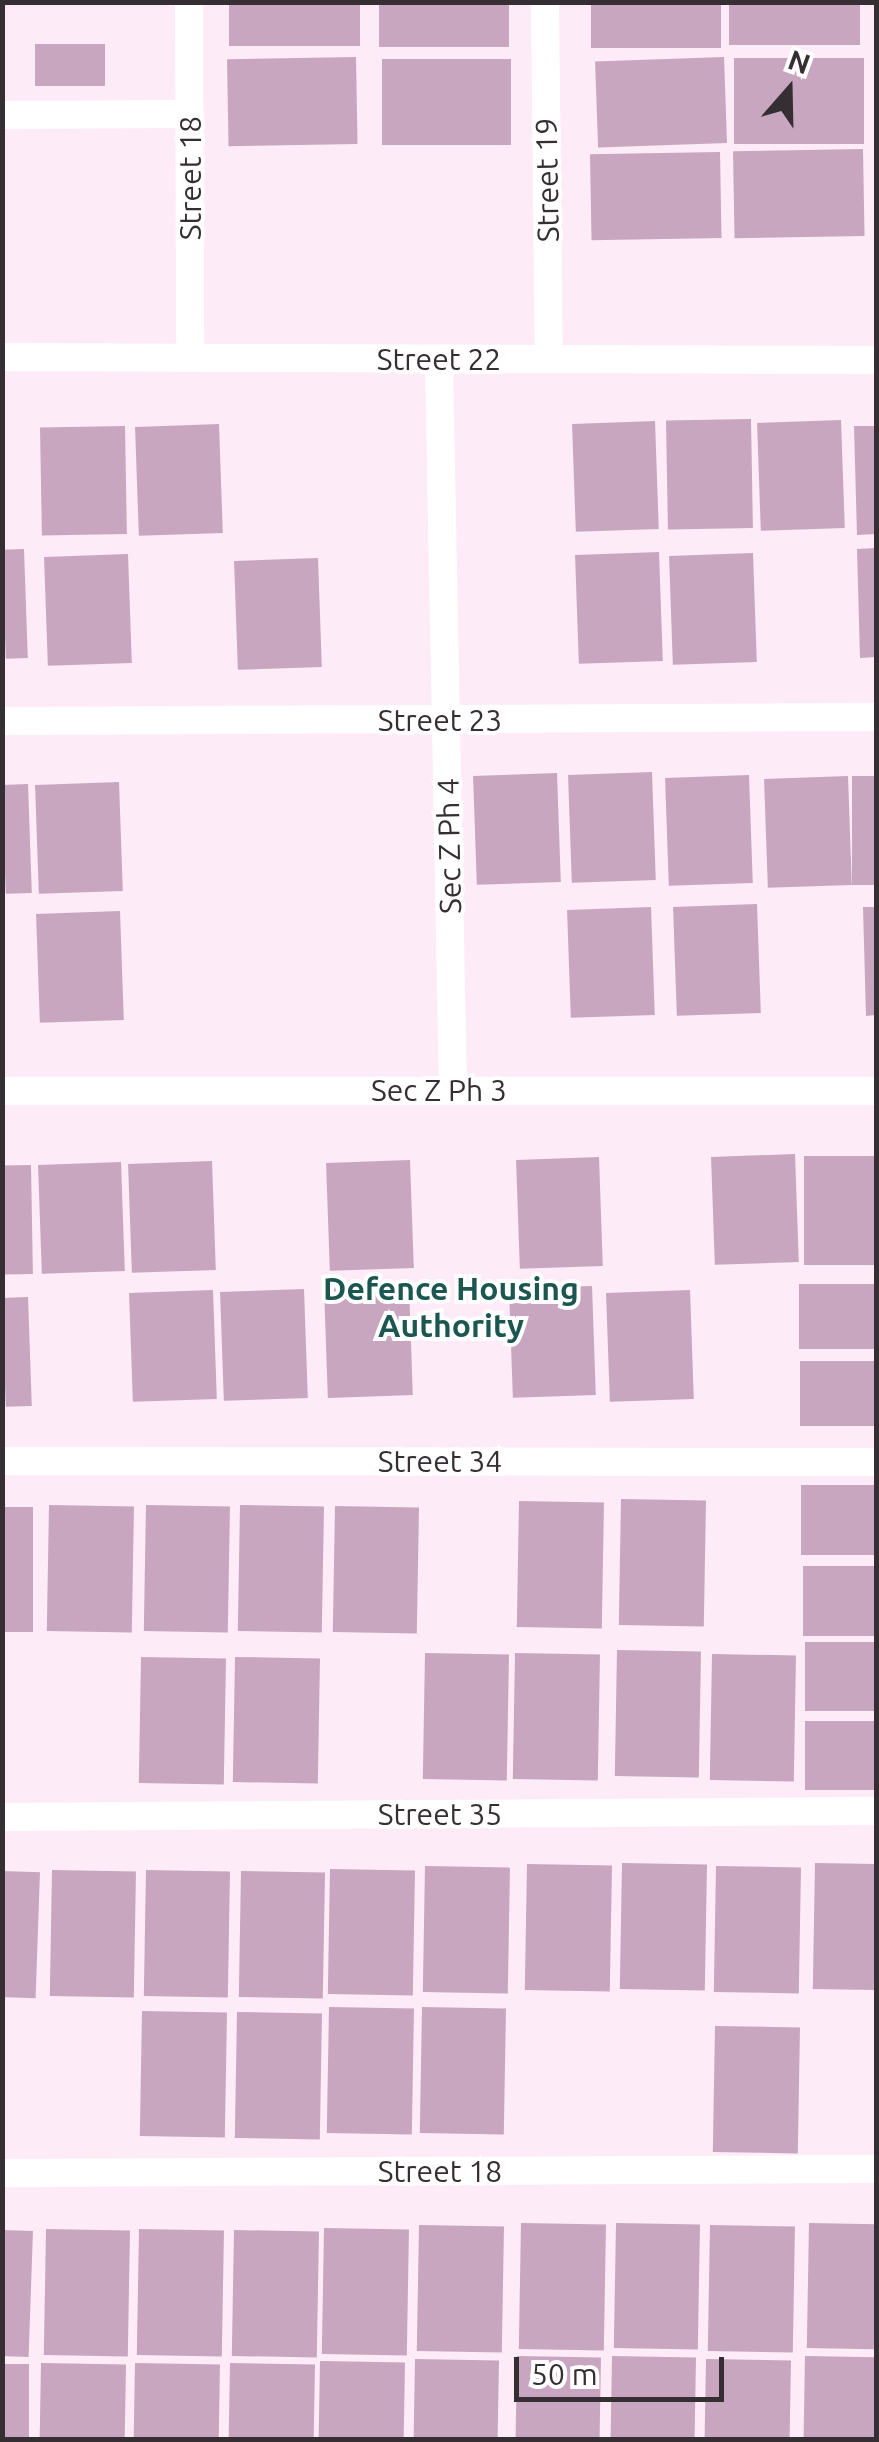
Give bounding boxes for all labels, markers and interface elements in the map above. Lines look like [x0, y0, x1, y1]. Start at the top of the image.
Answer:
north arrow [739, 40, 839, 140]
text: N [784, 43, 815, 79]
street label: Street 18 [172, 116, 208, 240]
street label: Street 19 [528, 117, 566, 243]
street label: Street 22 [377, 341, 501, 377]
street label: Street 23 [378, 702, 502, 738]
street label: Sec Z Ph 4 [430, 778, 468, 914]
street label: Sec Z Ph 3 [371, 1072, 507, 1108]
district label: Defence Housing Authority [323, 1270, 579, 1345]
street label: Street 34 [378, 1443, 502, 1479]
street label: Street 35 [378, 1796, 502, 1832]
street label: Street 18 [378, 2153, 502, 2189]
scale bar [519, 2337, 729, 2399]
text: 50 m [531, 2357, 598, 2391]

